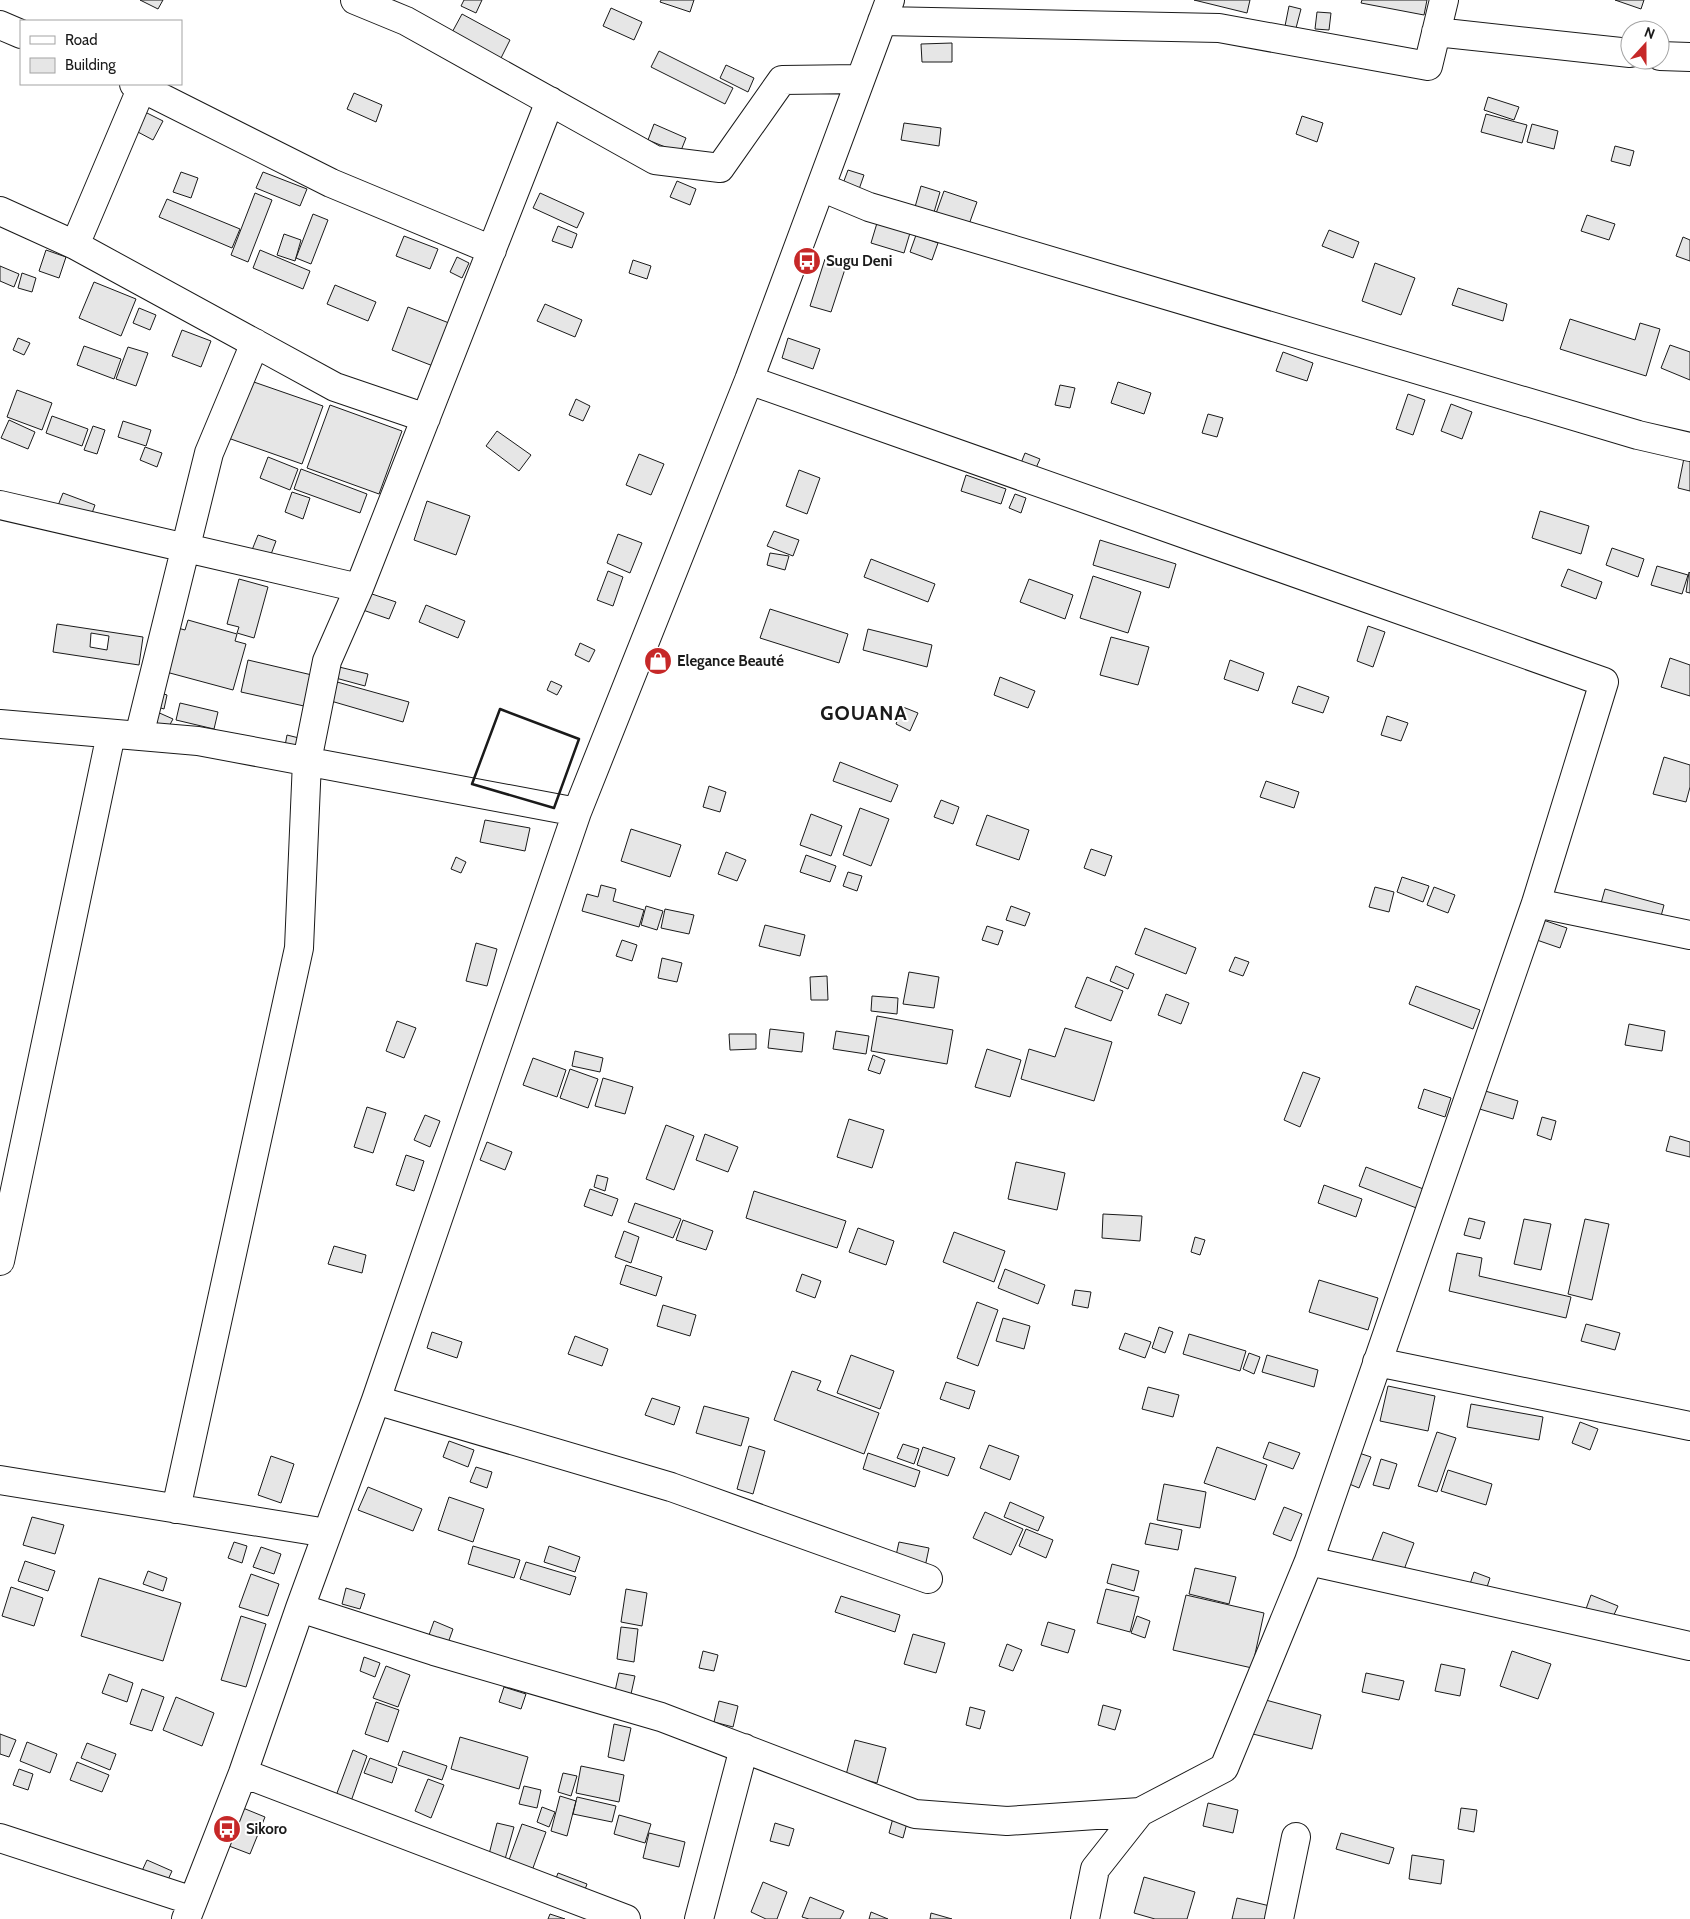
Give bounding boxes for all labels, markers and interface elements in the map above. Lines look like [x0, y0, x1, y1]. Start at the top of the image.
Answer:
legend [20, 20, 182, 85]
north arrow [1620, 20, 1670, 70]
text: N [1642, 23, 1658, 43]
text: Road [65, 31, 98, 49]
text: Building [65, 56, 116, 74]
bus stop icon: Sugu Deni [792, 246, 822, 276]
place label: Sugu Deni [826, 252, 892, 270]
shop icon: Elegance Beauté [643, 646, 673, 676]
place label: Elegance Beauté [677, 652, 784, 670]
district label: GOUANA [820, 701, 908, 725]
bus stop icon: Sikoro [212, 1814, 242, 1844]
place label: Sikoro [246, 1820, 288, 1838]

